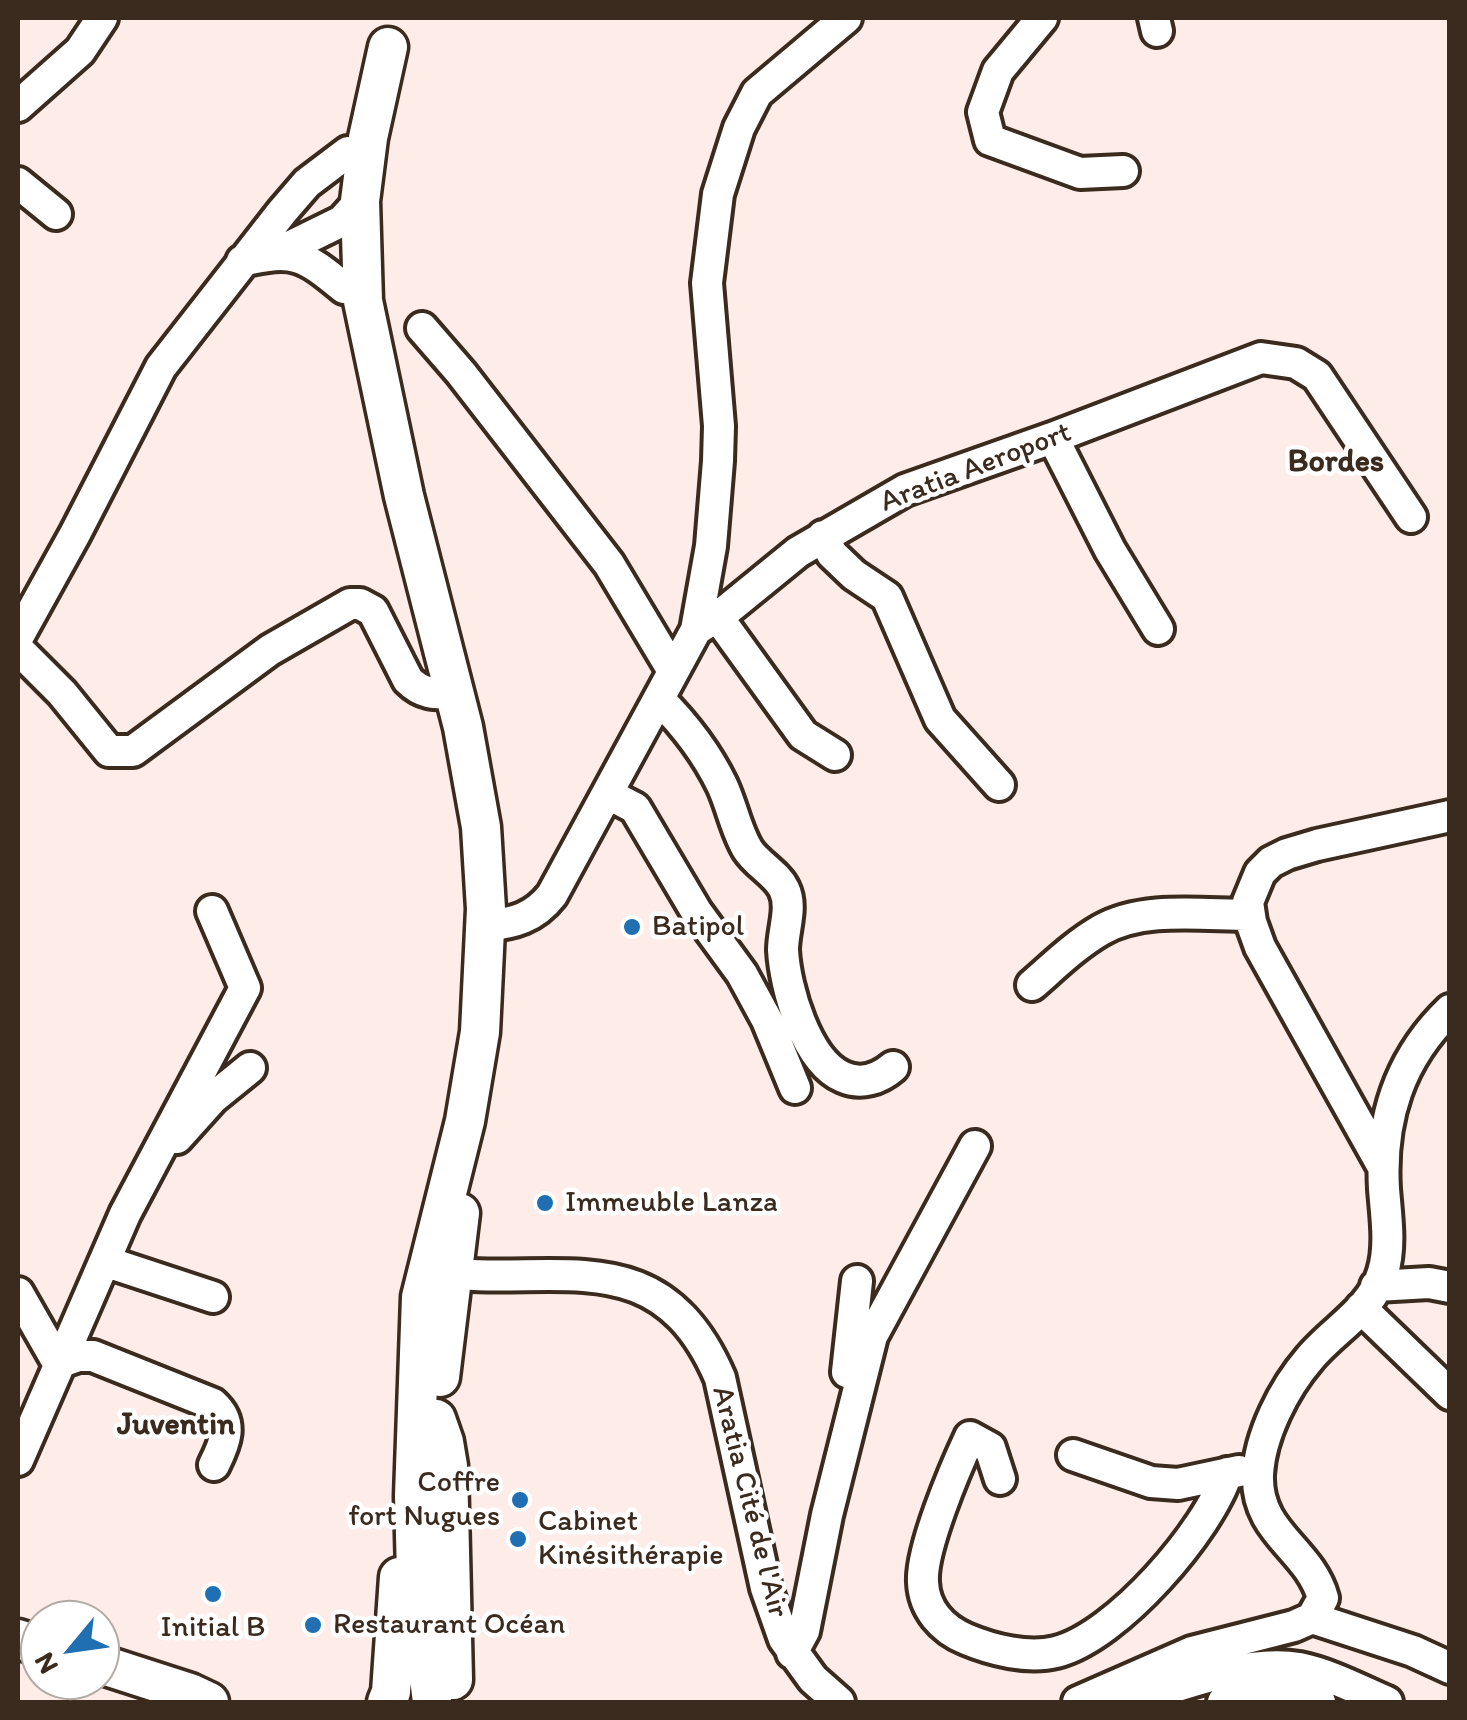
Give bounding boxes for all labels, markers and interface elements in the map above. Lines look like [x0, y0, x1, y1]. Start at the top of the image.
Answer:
street label: Aratia Aeroport [875, 415, 1077, 521]
district label: Bordes [1288, 444, 1384, 482]
place label: Batipol [652, 909, 744, 945]
marker: Batipol [621, 916, 643, 938]
place label: Immeuble Lanza [565, 1185, 778, 1221]
marker: Immeuble Lanza [534, 1192, 556, 1214]
street label: Aratia Cité de l'Air [703, 1383, 795, 1621]
district label: Juventin [117, 1407, 235, 1445]
place label: Coffre fort Nugues [348, 1465, 500, 1536]
marker: Coffre fort Nugues [509, 1489, 531, 1511]
place label: Cabinet Kinésithérapie [538, 1504, 724, 1574]
marker: Cabinet Kinésithérapie [507, 1528, 529, 1550]
marker: Initial B [202, 1583, 224, 1605]
north arrow [20, 1600, 120, 1700]
place label: Restaurant Océan [333, 1607, 565, 1643]
place label: Initial B [161, 1610, 265, 1646]
marker: Restaurant Océan [302, 1614, 324, 1636]
text: N [26, 1647, 65, 1680]

